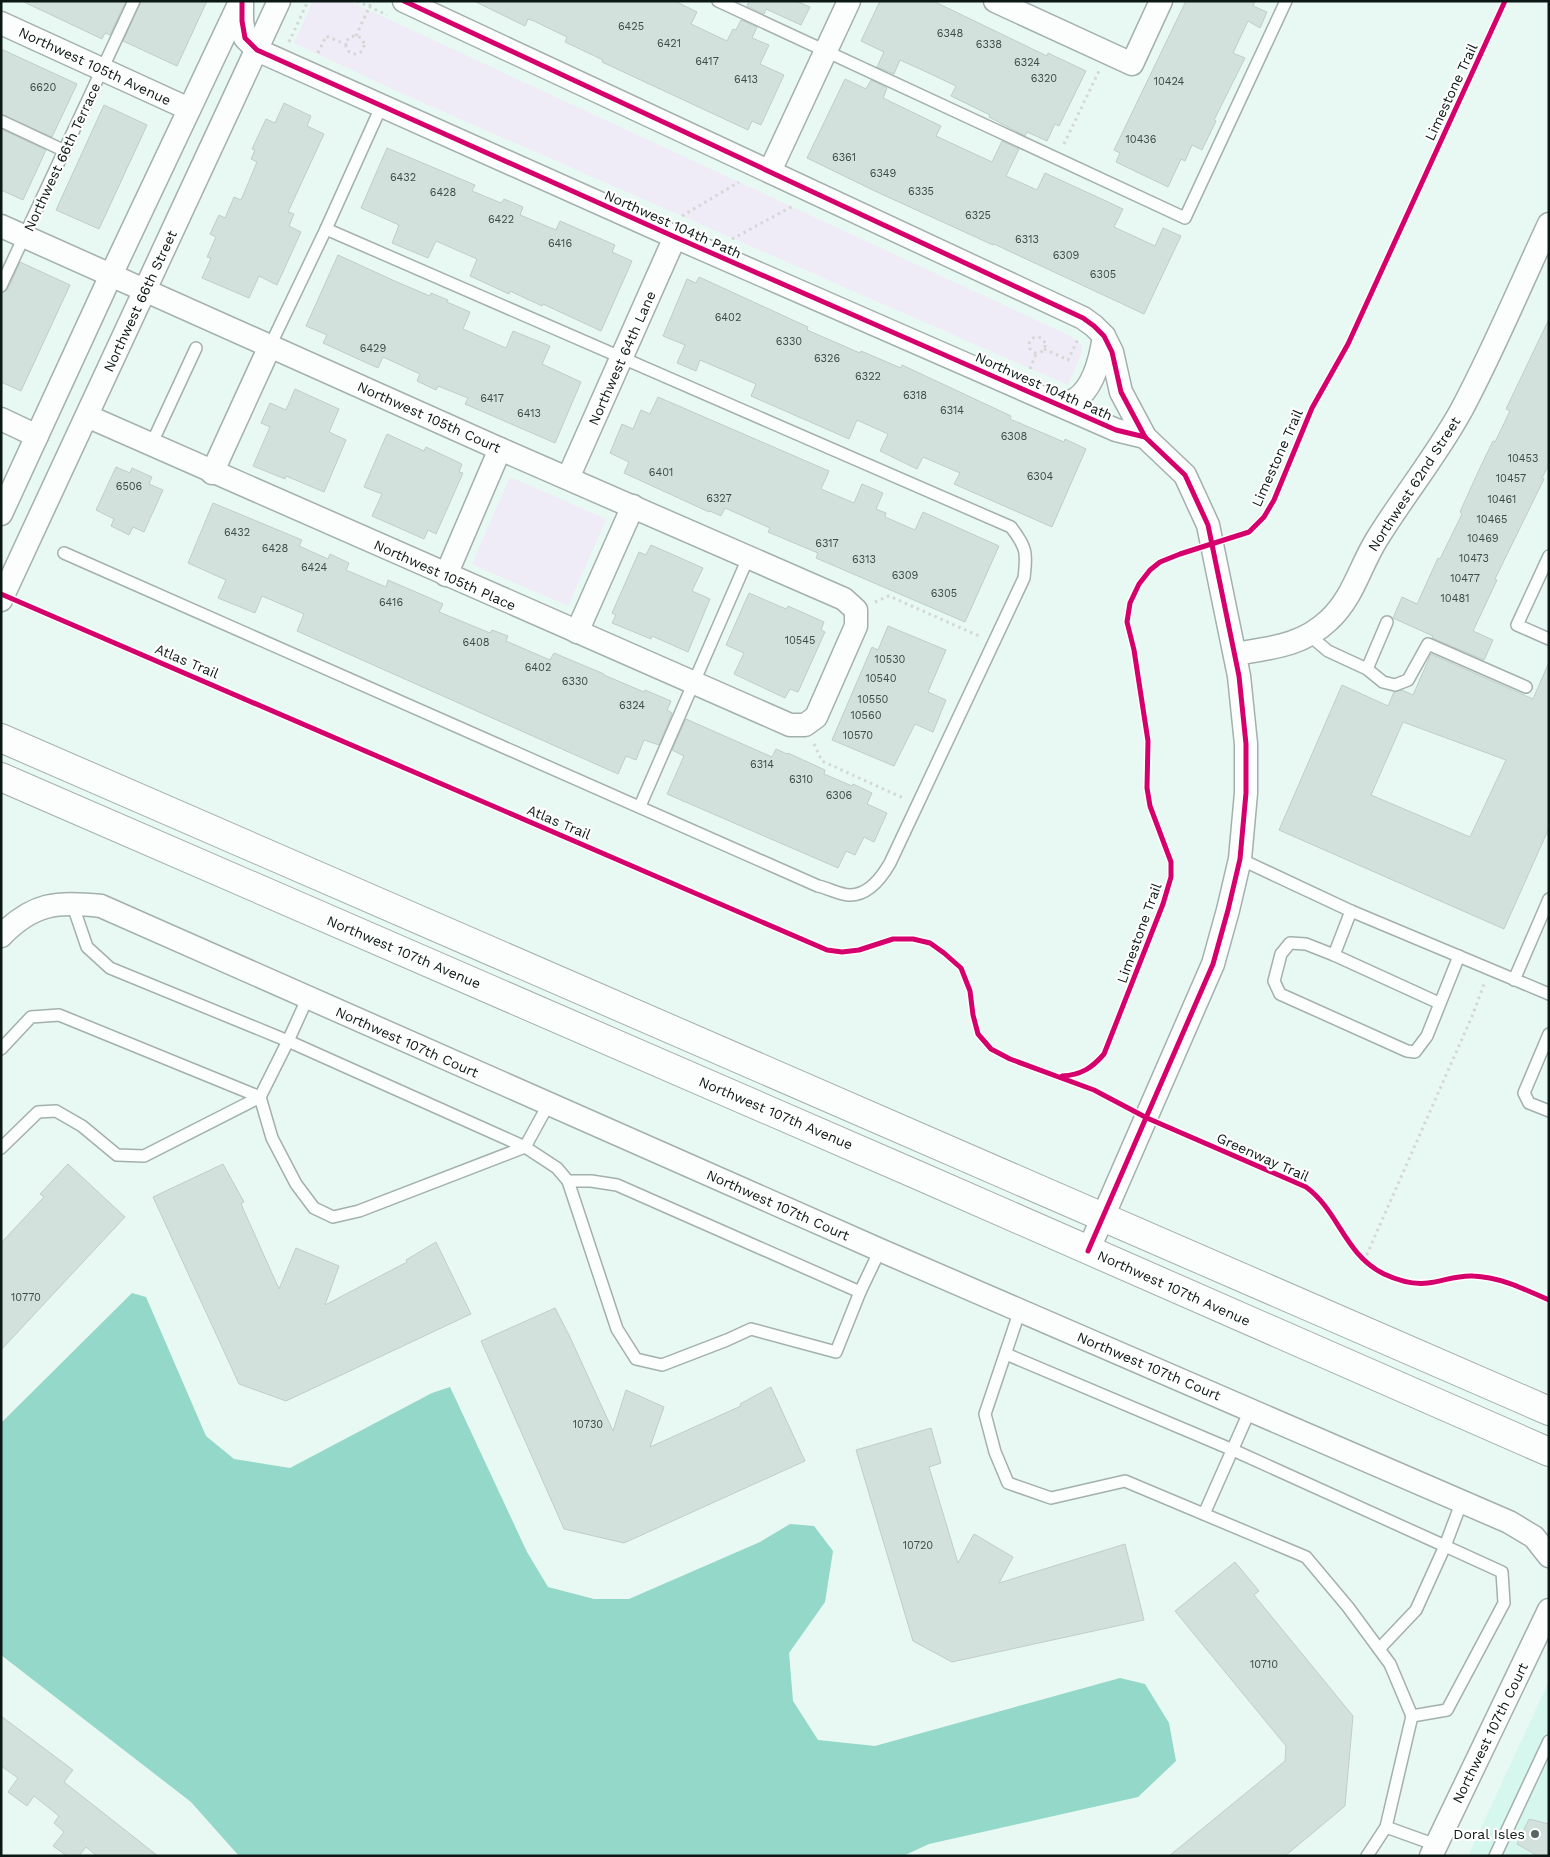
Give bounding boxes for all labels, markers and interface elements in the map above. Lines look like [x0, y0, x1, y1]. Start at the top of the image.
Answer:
house number: 6425 [618, 20, 644, 33]
street label: Northwest 105th Avenue [16, 24, 174, 108]
house number: 6348 [937, 27, 964, 40]
house number: 6421 [657, 37, 681, 50]
house number: 6338 [976, 38, 1002, 51]
street label: Limestone Trail [1422, 40, 1481, 143]
house number: 6417 [695, 55, 719, 68]
house number: 6324 [1014, 56, 1040, 69]
house number: 6320 [1031, 72, 1057, 85]
house number: 6413 [734, 73, 758, 86]
house number: 10424 [1154, 75, 1185, 88]
street label: Northwest 66th Terrace [21, 80, 103, 234]
house number: 6620 [30, 81, 56, 94]
house number: 10436 [1126, 133, 1157, 146]
house number: 6361 [832, 151, 856, 164]
house number: 6349 [870, 167, 897, 180]
house number: 6432 [390, 171, 416, 184]
house number: 6335 [908, 185, 934, 198]
house number: 6428 [430, 186, 457, 199]
street label: Northwest 104th Path [602, 187, 744, 261]
house number: 6325 [965, 209, 991, 222]
house number: 6422 [488, 213, 514, 226]
street label: Northwest 66th Street [100, 228, 180, 374]
house number: 6313 [1015, 233, 1039, 246]
house number: 6416 [548, 237, 572, 250]
house number: 6309 [1053, 249, 1080, 262]
house number: 6305 [1090, 268, 1116, 281]
street label: Northwest 64th Lane [585, 288, 659, 428]
house number: 6402 [715, 311, 741, 324]
house number: 6330 [776, 335, 802, 348]
house number: 6429 [360, 342, 387, 355]
street label: Northwest 104th Path [973, 349, 1115, 423]
house number: 6326 [814, 352, 840, 365]
house number: 6322 [855, 370, 881, 383]
street label: Northwest 105th Court [355, 378, 503, 456]
house number: 6318 [903, 389, 927, 402]
house number: 6417 [480, 392, 504, 405]
house number: 6314 [940, 404, 964, 417]
street label: Limestone Trail [1248, 406, 1306, 509]
house number: 6413 [517, 407, 541, 420]
street label: Northwest 62nd Street [1365, 414, 1464, 554]
house number: 6308 [1001, 430, 1028, 443]
house number: 10453 [1508, 452, 1538, 465]
house number: 6401 [649, 466, 673, 479]
house number: 6304 [1027, 470, 1054, 483]
house number: 10457 [1496, 472, 1526, 485]
house number: 6506 [116, 480, 143, 493]
house number: 6327 [706, 492, 732, 505]
house number: 10461 [1488, 493, 1516, 506]
house number: 10465 [1477, 513, 1507, 526]
house number: 6432 [224, 526, 250, 539]
house number: 10469 [1467, 532, 1499, 545]
street label: Northwest 105th Place [371, 536, 519, 614]
house number: 6317 [815, 537, 839, 550]
house number: 6428 [262, 542, 289, 555]
house number: 10473 [1459, 552, 1489, 565]
house number: 6313 [852, 553, 876, 566]
house number: 6424 [301, 561, 327, 574]
house number: 6309 [892, 569, 919, 582]
house number: 10477 [1450, 572, 1480, 585]
house number: 6305 [931, 587, 957, 600]
house number: 10481 [1441, 592, 1469, 605]
house number: 6416 [379, 596, 403, 609]
house number: 10545 [785, 634, 815, 647]
house number: 6408 [462, 636, 490, 649]
street label: Atlas Trail [153, 640, 222, 682]
house number: 10530 [875, 653, 906, 666]
house number: 6402 [525, 661, 551, 674]
house number: 10540 [865, 672, 897, 685]
house number: 6330 [562, 675, 588, 688]
house number: 10550 [858, 693, 889, 706]
house number: 6324 [619, 699, 645, 712]
house number: 10560 [850, 709, 882, 722]
house number: 10570 [843, 729, 873, 742]
house number: 6314 [750, 758, 774, 771]
house number: 6310 [789, 773, 813, 786]
house number: 6306 [826, 789, 853, 802]
street label: Atlas Trail [525, 801, 594, 843]
street label: Limestone Trail [1113, 880, 1165, 985]
street label: Northwest 107th Avenue [325, 912, 483, 992]
street label: Northwest 107th Court [333, 1003, 481, 1081]
street label: Northwest 107th Avenue [697, 1073, 855, 1153]
street label: Greenway Trail [1214, 1129, 1312, 1185]
street label: Northwest 107th Court [704, 1166, 852, 1244]
street label: Northwest 107th Avenue [1095, 1247, 1253, 1329]
house number: 10770 [11, 1291, 41, 1304]
street label: Northwest 107th Court [1075, 1328, 1223, 1404]
house number: 10730 [573, 1418, 603, 1431]
house number: 10720 [903, 1539, 933, 1552]
house number: 10710 [1250, 1658, 1278, 1671]
street label: Northwest 107th Court [1449, 1660, 1531, 1806]
place label: Doral Isles [1453, 1826, 1525, 1842]
marker: Doral Isles [1529, 1828, 1541, 1840]

